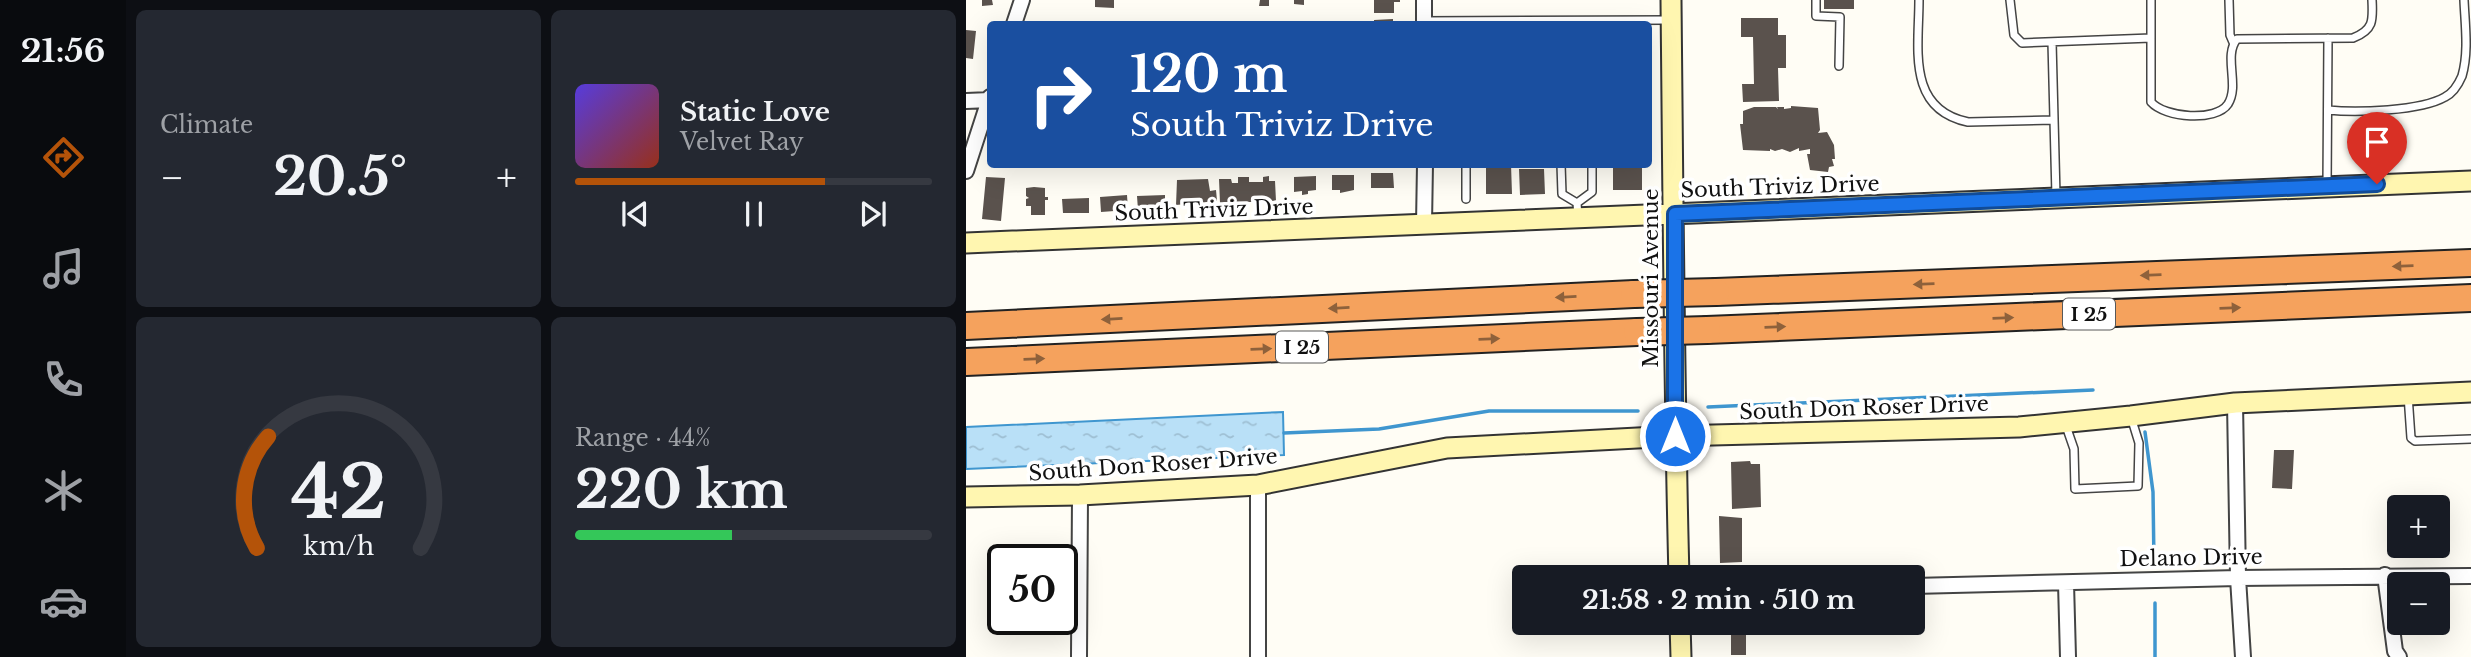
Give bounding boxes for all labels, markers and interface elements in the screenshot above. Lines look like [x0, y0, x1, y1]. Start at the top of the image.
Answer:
text: 21:56 [21, 31, 105, 71]
text: 120 m [1130, 44, 1288, 105]
icon: right [1015, 49, 1106, 140]
text: Static Love [680, 96, 830, 128]
text: South Triviz Drive [1130, 105, 1434, 145]
text: Climate [160, 111, 253, 139]
pin [2347, 112, 2407, 184]
icon: arrive [2358, 123, 2396, 161]
text: Velvet Ray [680, 128, 804, 156]
icon: directions [39, 133, 88, 182]
text: 20.5° [273, 145, 407, 209]
text: − [160, 154, 184, 201]
text: + [496, 154, 517, 201]
street label: South Triviz Drive [1680, 171, 1880, 203]
street label: Missouri Avenue [1638, 188, 1664, 368]
street label: South Triviz Drive [1114, 194, 1314, 226]
icon: previous [616, 195, 654, 233]
icon: pause [735, 195, 773, 233]
icon: next [854, 195, 892, 233]
icon: music [39, 244, 88, 293]
one-way arrow [2392, 260, 2414, 271]
one-way arrow [2140, 270, 2162, 281]
one-way arrow [1912, 278, 1934, 289]
one-way arrow [1555, 292, 1577, 303]
road number: I 25 [2063, 298, 2115, 330]
one-way arrow [1328, 303, 1350, 314]
one-way arrow [2219, 303, 2241, 314]
one-way arrow [1992, 312, 2014, 323]
one-way arrow [1101, 314, 1123, 325]
one-way arrow [1764, 321, 1786, 332]
road number: I 25 [1276, 332, 1328, 362]
one-way arrow [1478, 333, 1500, 344]
one-way arrow [1251, 343, 1273, 354]
one-way arrow [1023, 353, 1045, 364]
icon: phone [39, 355, 88, 404]
street label: South Don Roser Drive [1739, 391, 1989, 425]
position arrow [1638, 399, 1712, 473]
text: Range · 44% [575, 424, 711, 452]
street label: South Don Roser Drive [1028, 443, 1278, 487]
text: 42 [291, 447, 386, 538]
text: 220 km [575, 458, 788, 522]
icon: climate [39, 466, 88, 515]
map controls [2387, 495, 2450, 635]
button: + [2387, 495, 2450, 558]
text: km/h [303, 531, 374, 562]
speed limit sign: 50 [987, 544, 1078, 635]
street label: Delano Drive [2119, 544, 2263, 572]
button: − [2387, 572, 2450, 635]
icon: car [39, 577, 88, 626]
text: 21:58 · 2 min · 510 m [1582, 584, 1855, 616]

